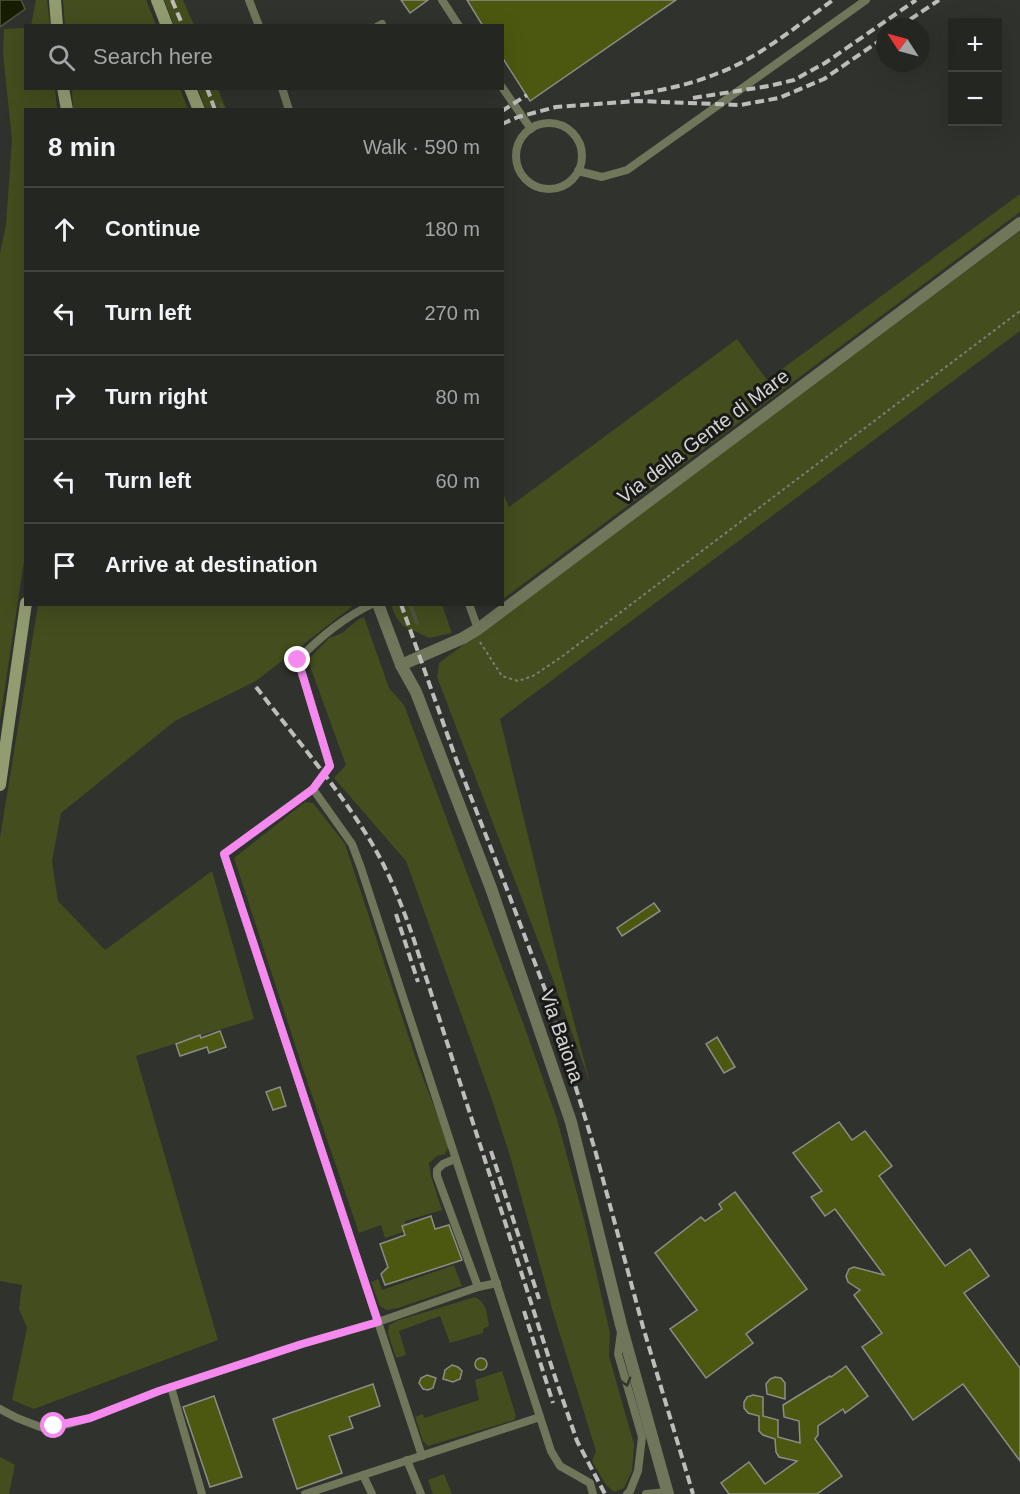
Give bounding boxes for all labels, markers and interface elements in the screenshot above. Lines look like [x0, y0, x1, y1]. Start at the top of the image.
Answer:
north arrow [876, 18, 930, 72]
map controls [948, 18, 1002, 126]
button: + [948, 18, 1002, 72]
search box [24, 24, 504, 90]
icon: search [45, 41, 78, 74]
text: Search here [93, 44, 213, 69]
button: − [948, 72, 1002, 126]
text: 8 min [48, 132, 116, 162]
text: Walk · 590 m [363, 136, 480, 158]
icon: ahead [48, 213, 81, 246]
text: Continue [105, 216, 200, 241]
text: 180 m [424, 218, 480, 240]
icon: left [48, 297, 81, 330]
text: Turn left [105, 300, 191, 325]
text: 270 m [424, 302, 480, 324]
street label: Via della Gente di Mare [613, 364, 793, 508]
icon: right [48, 381, 81, 414]
text: Turn right [105, 384, 207, 409]
text: 80 m [436, 386, 480, 408]
icon: left [48, 465, 81, 498]
text: Turn left [105, 468, 191, 493]
text: 60 m [436, 470, 480, 492]
icon: arrive [48, 549, 81, 582]
text: Arrive at destination [105, 552, 318, 577]
route end [284, 646, 310, 672]
street label: Via Baiona [536, 987, 588, 1086]
one-way arrow [619, 1376, 631, 1387]
route start [40, 1412, 66, 1438]

